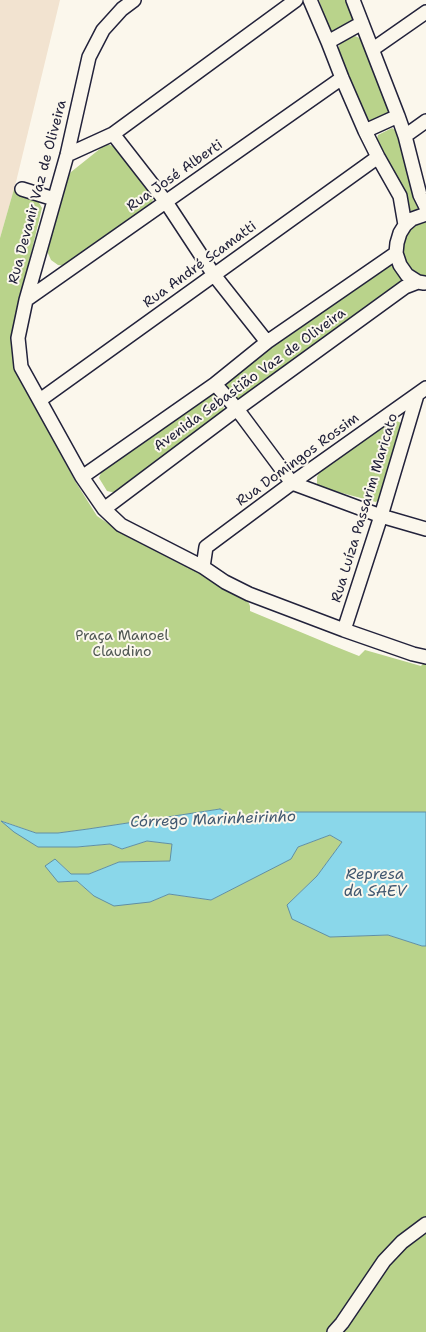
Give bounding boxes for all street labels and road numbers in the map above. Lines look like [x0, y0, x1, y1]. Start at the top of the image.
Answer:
street label: Rua Devanir Vaz de Oliveira [5, 98, 71, 286]
street label: Rua José Alberti [124, 137, 226, 215]
street label: Rua André Scamatti [140, 218, 260, 312]
street label: Avenida Sebastião Vaz de Oliveira [151, 305, 349, 455]
street label: Rua Domingos Rossim [233, 410, 363, 510]
street label: Rua Luíza Passarim Maricato [328, 411, 402, 605]

